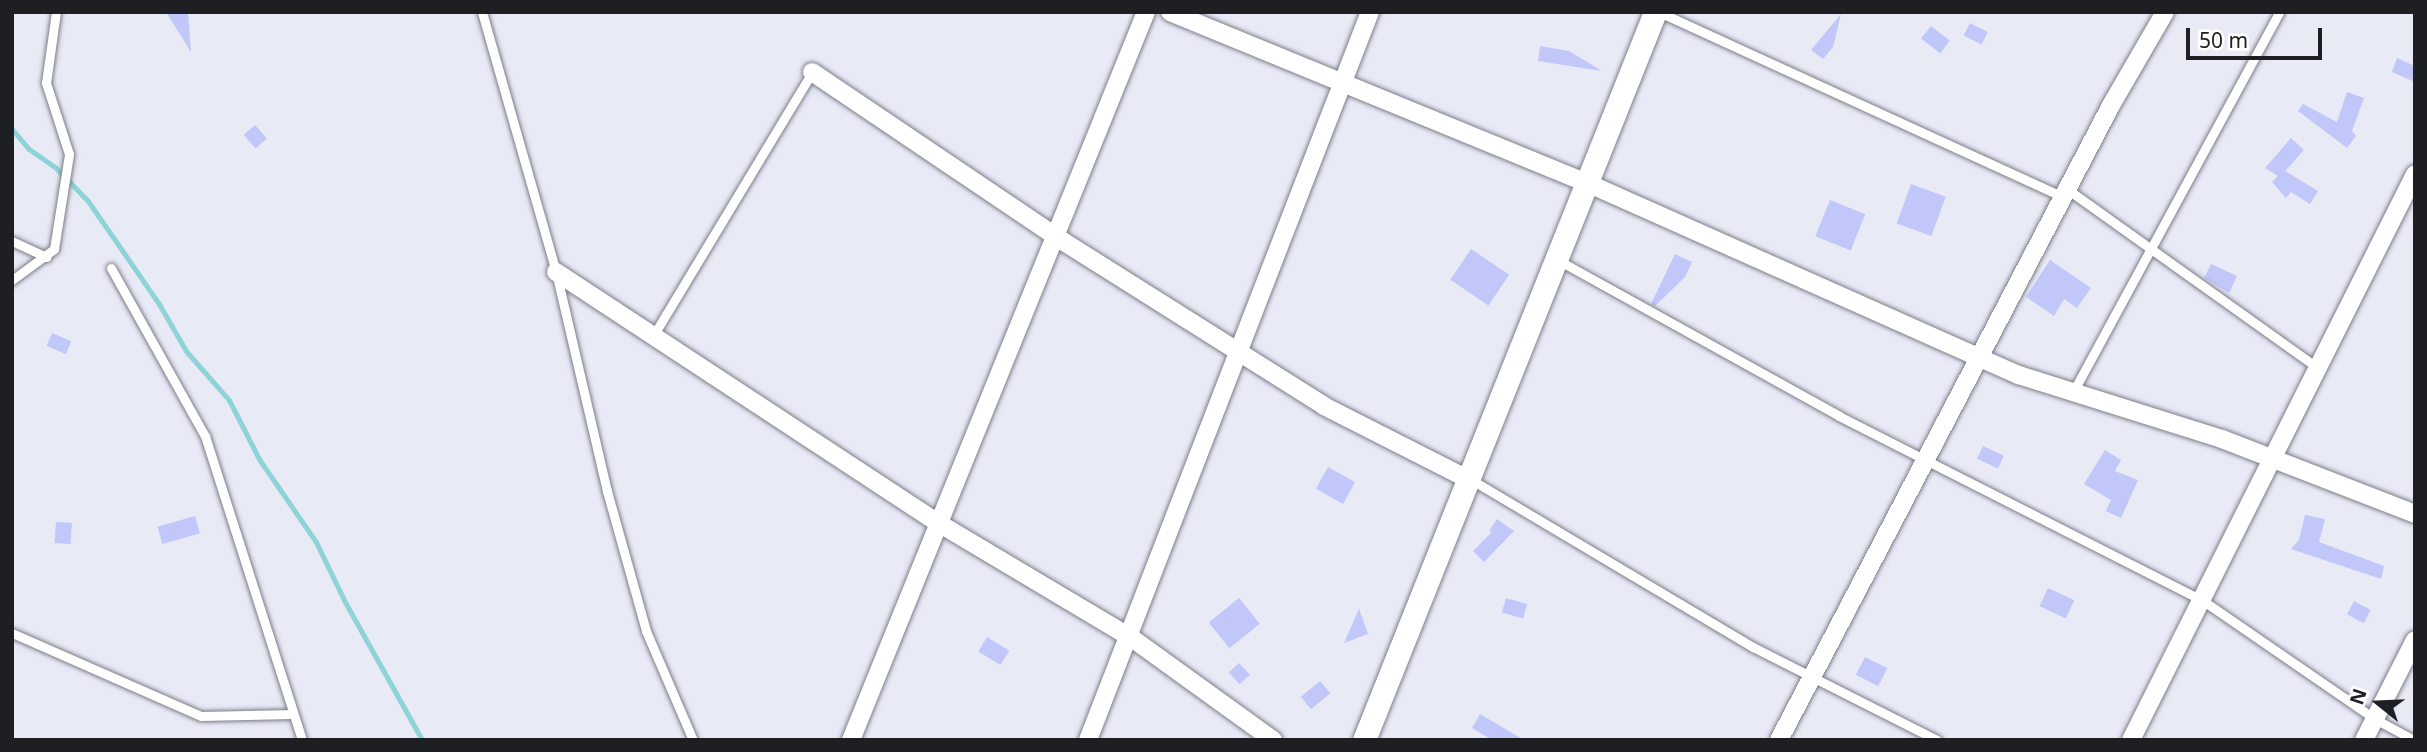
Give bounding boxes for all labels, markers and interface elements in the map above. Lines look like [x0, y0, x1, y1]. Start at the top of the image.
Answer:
scale bar [2189, 14, 2326, 58]
text: 50 m [2199, 26, 2248, 54]
north arrow [2343, 668, 2413, 738]
text: N [2343, 685, 2373, 708]

